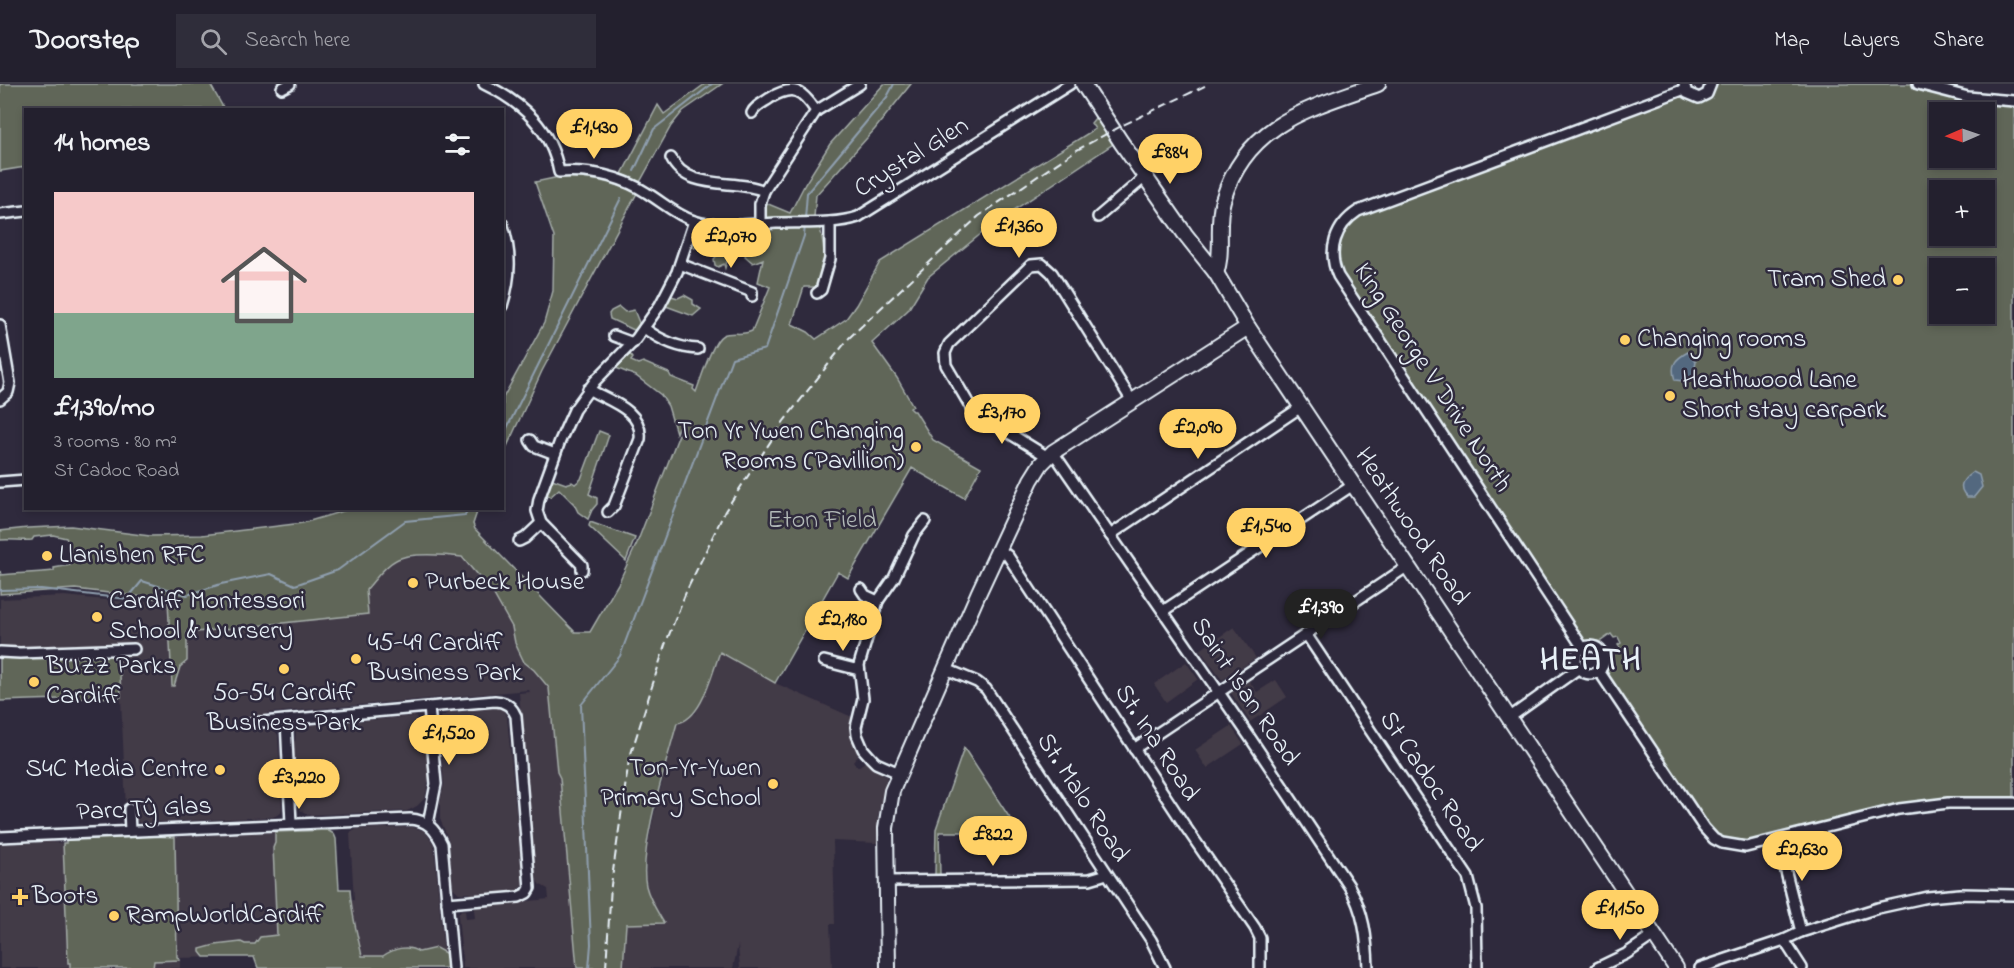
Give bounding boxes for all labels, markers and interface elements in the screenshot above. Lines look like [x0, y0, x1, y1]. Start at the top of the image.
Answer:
search box [176, 14, 596, 68]
text: Doorstep [30, 21, 140, 62]
icon: search [197, 25, 230, 58]
text: Search here [245, 25, 350, 57]
text: Map [1774, 26, 1810, 56]
text: Layers [1843, 26, 1900, 56]
text: Share [1933, 26, 1984, 56]
north arrow [1929, 102, 1995, 168]
map controls [1929, 102, 1995, 324]
street label: Crystal Glen [847, 108, 977, 208]
pin: £1,430 [545, 109, 643, 160]
text: £1,430 [570, 114, 618, 143]
text: 14 homes [54, 125, 150, 163]
icon: filters [441, 128, 474, 161]
pin: £884 [1134, 134, 1206, 185]
text: £884 [1152, 139, 1188, 168]
button: + [1929, 180, 1995, 246]
pin: £1,360 [970, 208, 1068, 259]
text: £1,360 [995, 213, 1043, 242]
pin: £2,070 [682, 218, 780, 269]
text: £2,070 [705, 223, 757, 252]
icon: home [210, 231, 318, 339]
street label: King George V Drive North [1343, 256, 1521, 500]
button: − [1929, 258, 1995, 324]
place label: Tram Shed [1767, 261, 1886, 299]
marker: Tram Shed [1891, 273, 1905, 287]
place label: Changing rooms [1637, 321, 1806, 359]
marker: Changing rooms [1618, 333, 1632, 347]
place label: Heathwood Lane Short stay carpark [1682, 362, 1887, 430]
marker: Heathwood Lane Short stay carpark [1663, 389, 1677, 403]
text: £1,390/mo [54, 390, 155, 428]
pin: £3,170 [953, 394, 1051, 445]
text: £3,170 [978, 399, 1026, 428]
pin: £2,090 [1149, 409, 1247, 460]
place label: Ton Yr Ywen Changing Rooms (Pavillion) [677, 413, 904, 481]
text: £2,090 [1173, 414, 1223, 443]
text: 3 rooms · 80 m² [54, 428, 177, 457]
marker: Ton Yr Ywen Changing Rooms (Pavillion) [909, 440, 923, 454]
street label: Heathwood Road [1344, 440, 1478, 614]
text: St Cadoc Road [54, 457, 179, 486]
park label: Eton Field [767, 502, 877, 540]
pin: £1,540 [1217, 508, 1315, 559]
text: £1,540 [1241, 513, 1291, 542]
place label: Llanishen RFC [59, 537, 205, 575]
marker: Llanishen RFC [40, 549, 54, 563]
place label: Purbeck House [425, 564, 585, 602]
marker: Purbeck House [406, 576, 420, 590]
place label: Cardiff Montessori School & Nursery [109, 583, 305, 651]
pin: £1,390 [1272, 589, 1370, 640]
text: £1,390 [1298, 594, 1344, 623]
pin: £2,180 [794, 601, 892, 652]
text: £2,180 [819, 606, 867, 635]
marker: Cardiff Montessori School & Nursery [90, 610, 104, 624]
street label: Saint Isan Road [1180, 610, 1308, 775]
place label: 45-49 Cardiff Business Park [367, 625, 523, 693]
district label: HEATH [1540, 638, 1642, 685]
place label: BUZZ Parks Cardiff [45, 648, 176, 716]
marker: 45-49 Cardiff Business Park [349, 652, 363, 666]
marker: 50-54 Cardiff Business Park [277, 662, 291, 676]
marker: BUZZ Parks Cardiff [27, 675, 41, 689]
place label: 50-54 Cardiff Business Park [206, 675, 362, 743]
street label: St. Ina Road [1104, 677, 1208, 810]
street label: St Cadoc Road [1369, 704, 1492, 860]
pin: £1,520 [400, 715, 498, 766]
text: £1,520 [423, 720, 475, 749]
street label: St. Malo Road [1026, 726, 1138, 871]
place label: Ton-Yr-Ywen Primary School [600, 750, 761, 818]
place label: S4C Media Centre [25, 751, 208, 789]
pin: £3,220 [250, 759, 348, 810]
marker: S4C Media Centre [213, 763, 227, 777]
text: £3,220 [273, 764, 325, 793]
marker: Ton-Yr-Ywen Primary School [766, 777, 780, 791]
street label: Parc Tŷ Glas [75, 787, 213, 833]
pin: £822 [957, 816, 1029, 867]
text: £822 [973, 821, 1013, 850]
pin: £2,630 [1753, 831, 1851, 882]
text: £2,630 [1776, 836, 1828, 865]
place label: Boots [31, 878, 99, 916]
marker: Boots [13, 890, 27, 904]
pin: £1,150 [1571, 890, 1669, 941]
text: £1,150 [1596, 895, 1644, 924]
place label: RampWorldCardiff [126, 897, 324, 935]
marker: RampWorldCardiff [107, 909, 121, 923]

